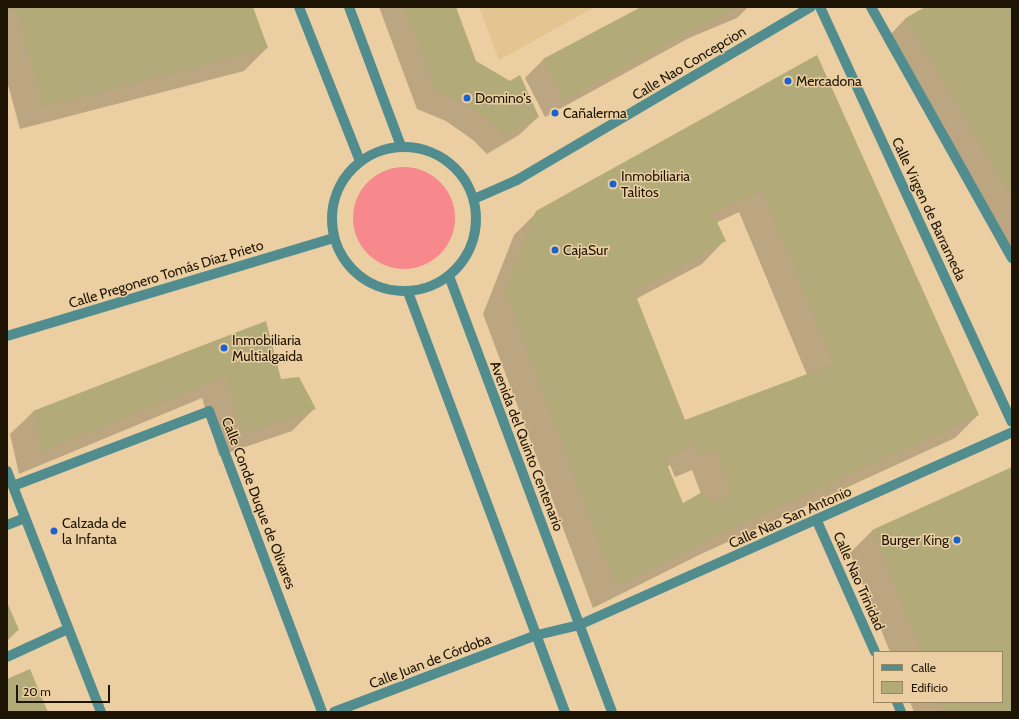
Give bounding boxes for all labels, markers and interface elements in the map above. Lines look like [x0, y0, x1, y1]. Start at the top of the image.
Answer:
street label: Calle Nao Concepcion [629, 22, 749, 104]
place label: Mercadona [796, 73, 862, 89]
marker: Mercadona [783, 76, 793, 86]
place label: Domino's [475, 90, 531, 106]
marker: Domino's [462, 93, 472, 103]
place label: Cañalerma [563, 105, 627, 121]
marker: Cañalerma [550, 108, 560, 118]
street label: Calle Virgen de Barrameda [888, 135, 970, 283]
place label: Inmobiliaria Talitos [621, 168, 690, 200]
marker: Inmobiliaria Talitos [608, 179, 618, 189]
street label: Calle Pregonero Tomás Díaz Prieto [67, 236, 265, 312]
place label: CajaSur [563, 242, 608, 258]
marker: CajaSur [550, 245, 560, 255]
place label: Inmobiliaria Multialgaida [232, 332, 303, 364]
marker: Inmobiliaria Multialgaida [219, 343, 229, 353]
street label: Avenida del Quinto Centenario [487, 359, 567, 533]
street label: Calle Conde Duque de Olivares [218, 415, 300, 591]
street label: Calle Nao San Antonio [726, 482, 854, 552]
place label: Calzada de la Infanta [62, 515, 127, 548]
marker: Calzada de la Infanta [49, 526, 59, 536]
street label: Calle Nao Trinidad [830, 529, 888, 633]
place label: Burger King [881, 532, 949, 548]
marker: Burger King [952, 535, 962, 545]
street label: Calle Juan de Córdoba [367, 630, 493, 692]
legend [873, 651, 1003, 703]
text: Calle [911, 660, 936, 675]
scale bar [18, 677, 112, 703]
text: Edificio [911, 680, 948, 695]
text: 20 m [23, 684, 51, 699]

